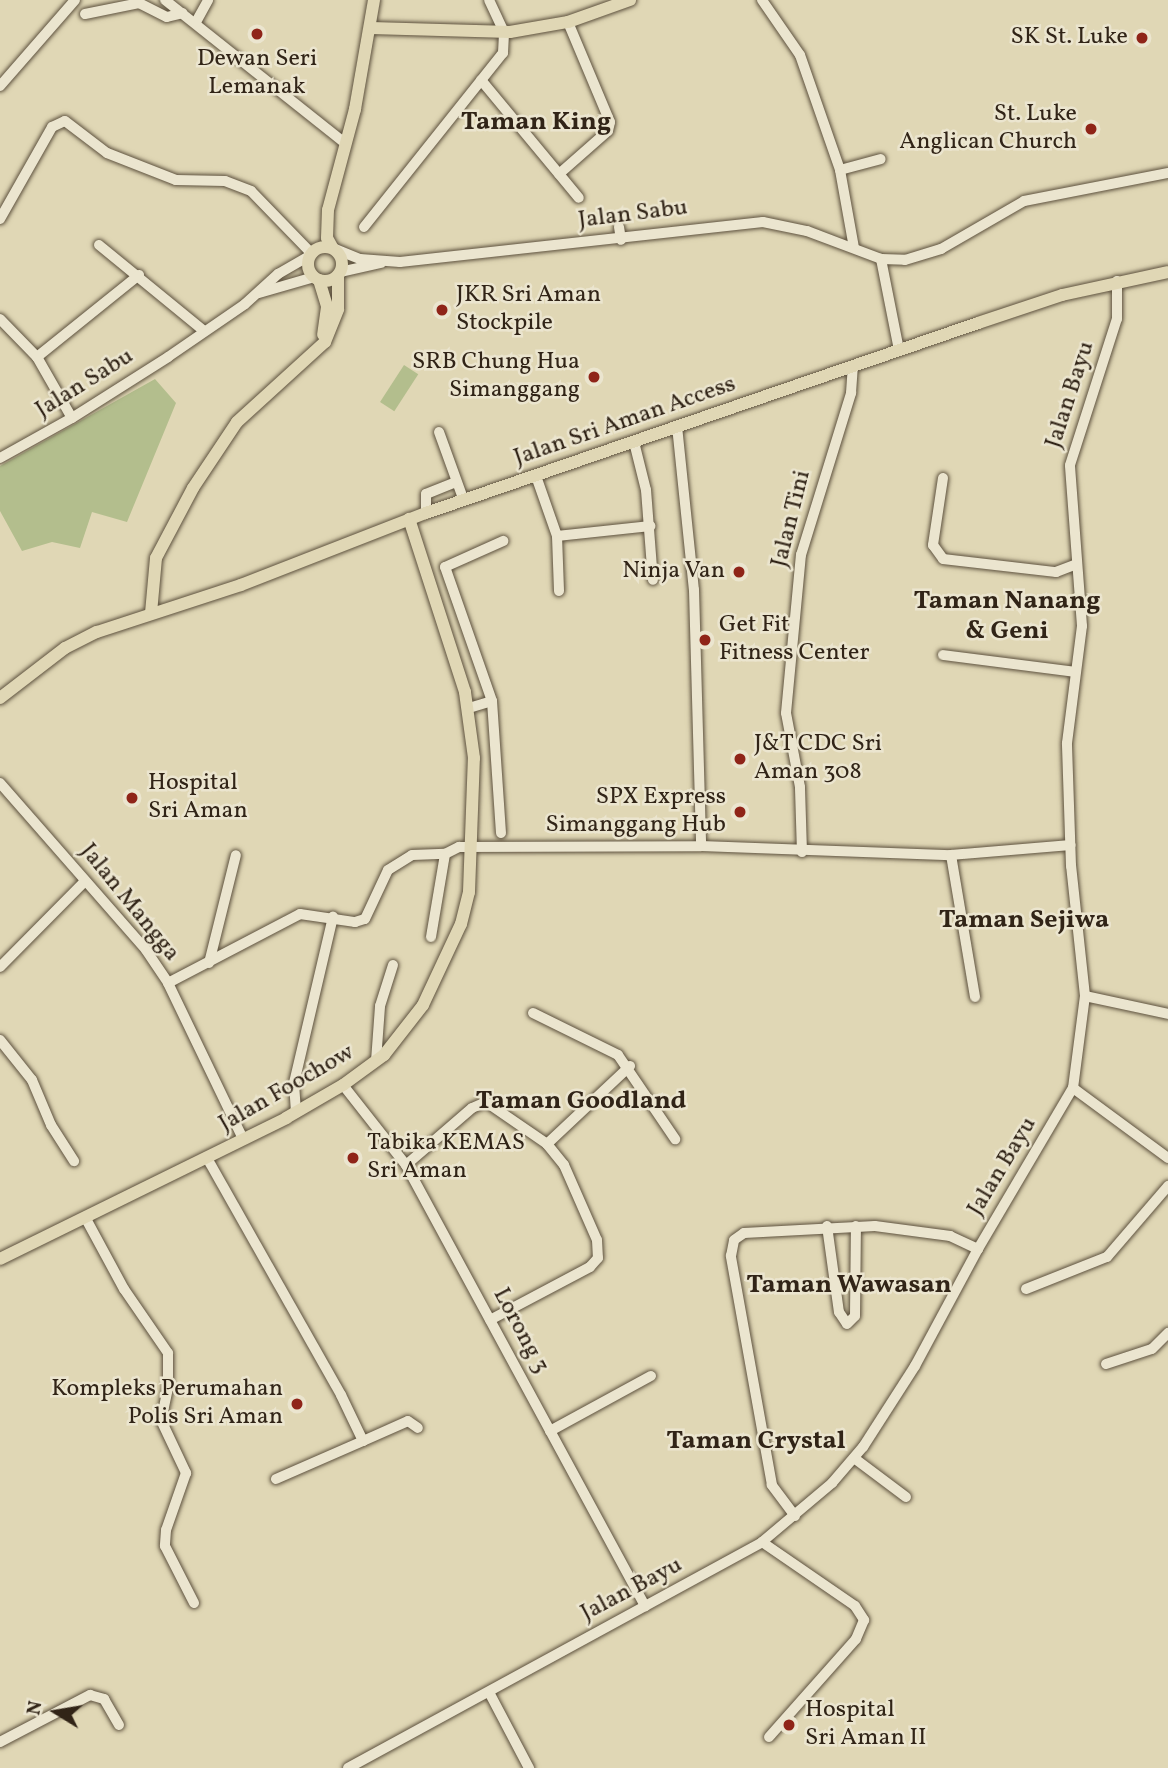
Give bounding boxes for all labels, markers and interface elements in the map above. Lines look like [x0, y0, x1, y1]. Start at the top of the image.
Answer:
place label: SK St. Luke [1010, 24, 1128, 52]
marker: Dewan Seri Lemanak [249, 26, 265, 42]
marker: SK St. Luke [1134, 30, 1150, 46]
place label: Dewan Seri Lemanak [197, 46, 317, 102]
place label: St. Luke Anglican Church [899, 101, 1077, 157]
district label: Taman King [461, 107, 611, 139]
marker: St. Luke Anglican Church [1083, 121, 1099, 137]
street label: Jalan Sabu [577, 194, 689, 236]
place label: JKR Sri Aman Stockpile [456, 282, 601, 338]
marker: JKR Sri Aman Stockpile [434, 302, 450, 318]
street label: Jalan Bayu [1040, 338, 1102, 452]
street label: Jalan Sabu [31, 343, 139, 425]
place label: SRB Chung Hua Simanggang [412, 349, 580, 405]
marker: SRB Chung Hua Simanggang [586, 369, 602, 385]
street label: Jalan Sri Aman Access [510, 371, 740, 473]
street label: Jalan Tini [766, 467, 818, 571]
place label: Ninja Van [622, 558, 725, 586]
marker: Ninja Van [731, 564, 747, 580]
district label: Taman Nanang & Geni [914, 586, 1100, 648]
place label: Get Fit Fitness Center [719, 612, 869, 668]
marker: Get Fit Fitness Center [697, 632, 713, 648]
place label: J&T CDC Sri Aman 308 [754, 731, 883, 787]
marker: J&T CDC Sri Aman 308 [732, 751, 748, 767]
place label: Hospital Sri Aman [148, 770, 248, 826]
place label: SPX Express Simanggang Hub [545, 784, 726, 840]
marker: Hospital Sri Aman [122, 788, 142, 808]
marker: SPX Express Simanggang Hub [732, 804, 748, 820]
street label: Jalan Mangga [73, 838, 185, 968]
district label: Taman Sejiwa [939, 905, 1109, 937]
street label: Jalan Foochow [214, 1039, 360, 1139]
district label: Taman Goodland [476, 1086, 686, 1118]
street label: Jalan Bayu [962, 1112, 1044, 1222]
place label: Tabika KEMAS Sri Aman [367, 1130, 525, 1186]
marker: Tabika KEMAS Sri Aman [345, 1150, 361, 1166]
district label: Taman Wawasan [746, 1270, 952, 1302]
street label: Lorong 3 [486, 1283, 554, 1379]
place label: Kompleks Perumahan Polis Sri Aman [51, 1376, 283, 1432]
marker: Kompleks Perumahan Polis Sri Aman [289, 1396, 305, 1412]
district label: Taman Crystal [666, 1426, 846, 1458]
street label: Jalan Bayu [576, 1551, 688, 1629]
north arrow [21, 1677, 91, 1747]
place label: Hospital Sri Aman II [805, 1697, 927, 1753]
text: N [21, 1699, 49, 1717]
marker: Hospital Sri Aman II [779, 1715, 799, 1735]

